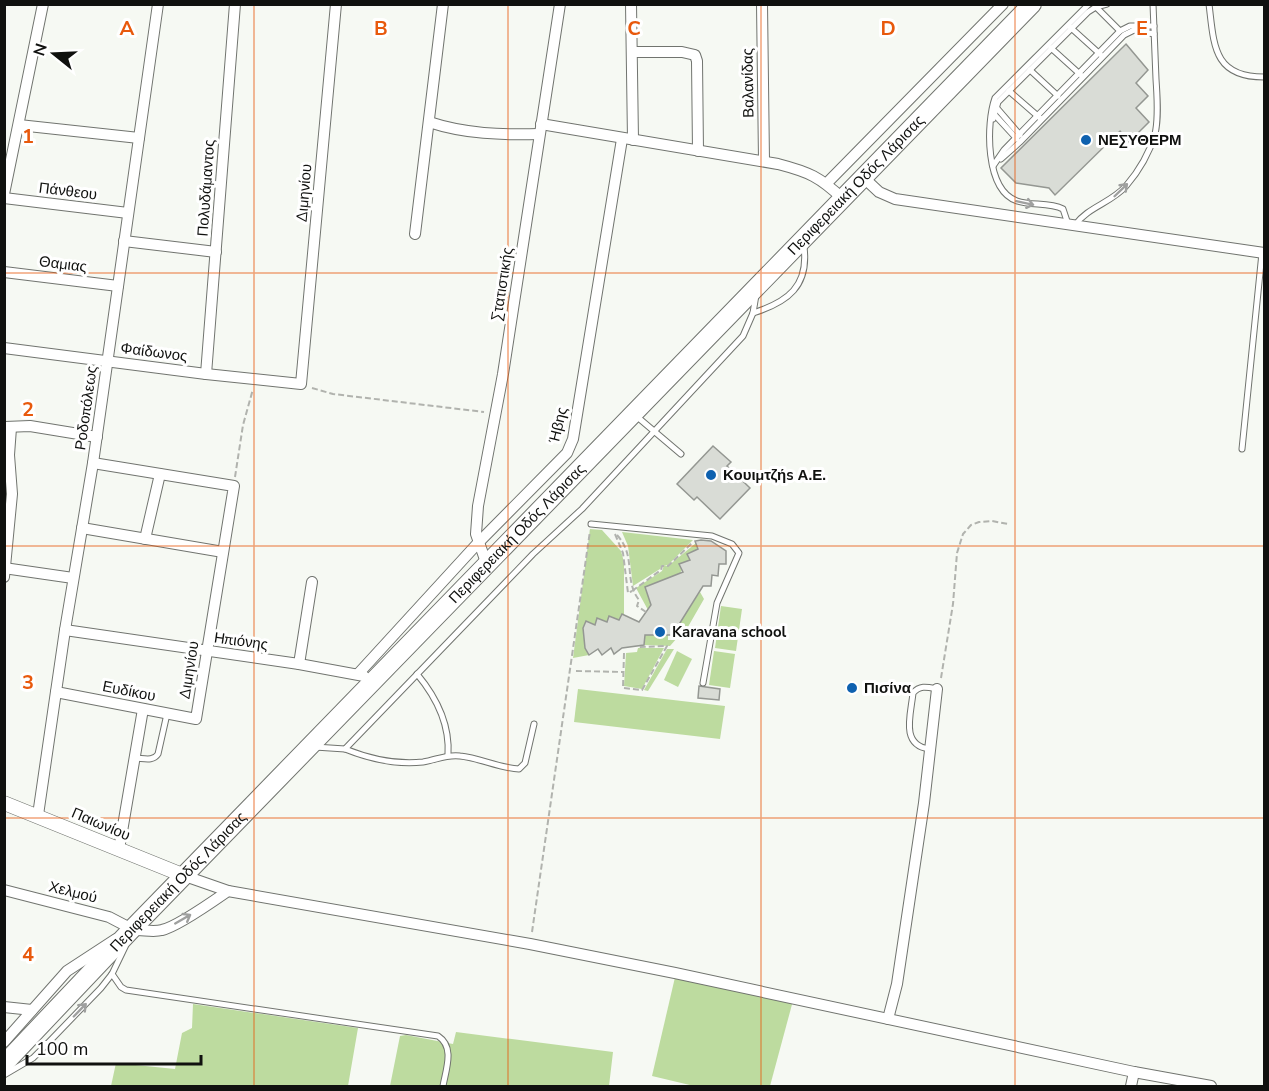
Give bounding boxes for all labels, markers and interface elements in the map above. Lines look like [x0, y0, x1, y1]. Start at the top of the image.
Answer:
text: A [120, 15, 135, 42]
text: B [374, 15, 388, 42]
text: C [627, 15, 641, 42]
text: D [880, 15, 896, 42]
text: E [1136, 15, 1148, 42]
north arrow [24, 24, 84, 84]
text: N [28, 41, 53, 59]
street label: Βαλανίδας [737, 48, 759, 118]
street label: Περιφερειακή Οδός Λάρισας [783, 111, 929, 259]
text: 1 [22, 123, 34, 150]
place label: ΝΕΣΥΘΕΡΜ [1098, 130, 1181, 150]
marker: ΝΕΣΥΘΕΡΜ [1079, 133, 1093, 147]
street label: Πολυδάμαντος [193, 139, 219, 237]
street label: Διμηνίου [291, 163, 317, 223]
street label: Πάνθεου [38, 178, 98, 204]
one-way arrow [1113, 183, 1128, 197]
one-way arrow [1015, 198, 1035, 209]
street label: Στατιστικής [486, 246, 518, 322]
street label: Θαμιας [38, 251, 88, 277]
street label: Φαίδωνος [119, 338, 189, 366]
street label: Ροδοπόλεως [70, 365, 102, 451]
text: 2 [22, 396, 34, 423]
street label: Ήβης [544, 405, 572, 446]
street label: Περιφερειακή Οδός Λάρισας [444, 459, 590, 608]
place label: Κουιμτζήs Α.Ε. [723, 465, 826, 485]
marker: Κουιμτζήs Α.Ε. [704, 468, 718, 482]
place label: Karavana school [672, 622, 787, 642]
marker: Karavana school [653, 625, 667, 639]
street label: Ηπιόνης [213, 627, 269, 655]
street label: Διμηνίου [175, 640, 203, 700]
text: 3 [22, 669, 34, 696]
street label: Ευδίκου [101, 676, 157, 706]
place label: Πισίνα [864, 678, 912, 698]
marker: Πισίνα [845, 681, 859, 695]
street label: Παιωνίου [69, 803, 133, 845]
street label: Περιφερειακή Οδός Λάρισας [105, 807, 251, 956]
street label: Χελμού [47, 876, 99, 908]
one-way arrow [174, 913, 191, 925]
text: 4 [22, 941, 34, 968]
one-way arrow [73, 1002, 88, 1017]
scale bar [27, 1028, 201, 1066]
text: 100 m [36, 1037, 88, 1061]

